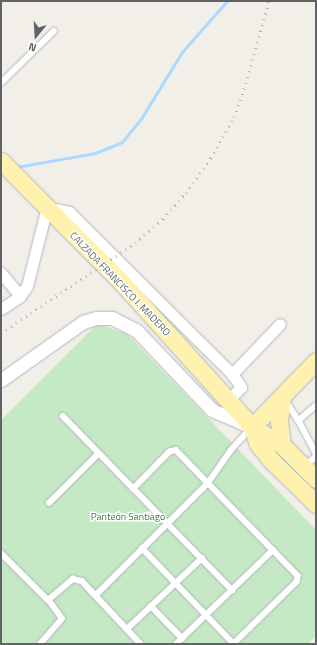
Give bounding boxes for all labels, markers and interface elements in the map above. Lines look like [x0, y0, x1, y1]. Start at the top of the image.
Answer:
north arrow [16, 16, 56, 56]
text: N [26, 39, 38, 56]
street label: CALZADA FRANCISCO I. MADERO [67, 230, 173, 338]
park label: Panteón Santiago [91, 511, 165, 523]

